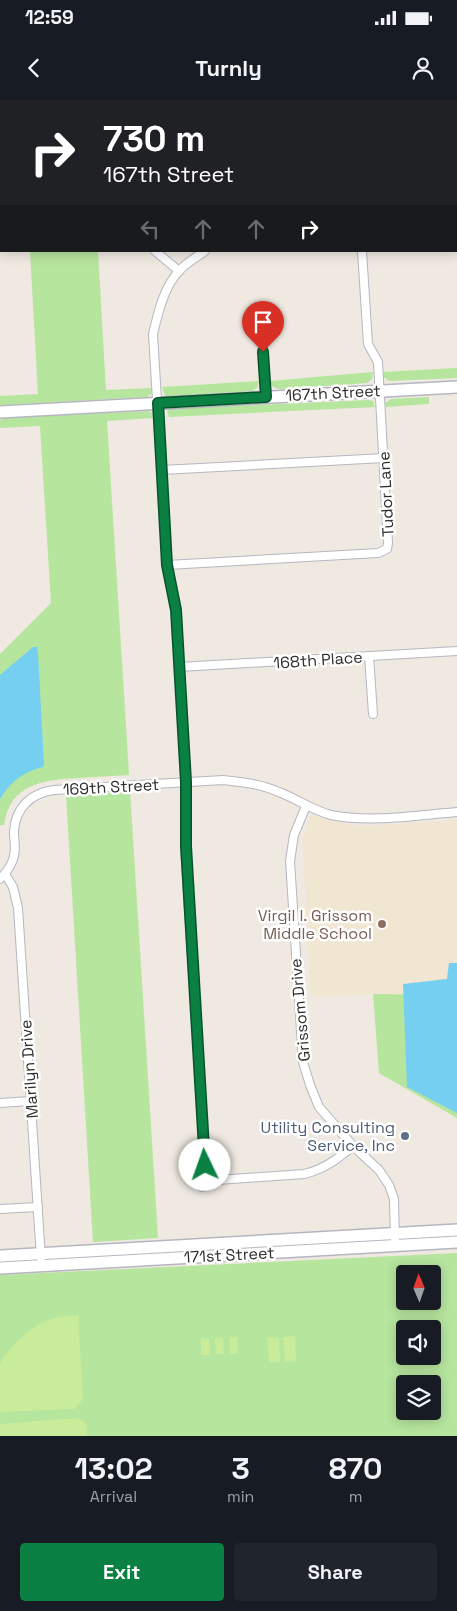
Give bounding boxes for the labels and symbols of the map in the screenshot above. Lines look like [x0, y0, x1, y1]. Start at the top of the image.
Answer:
pin [242, 301, 284, 352]
street label: 167th Street [285, 380, 381, 406]
street label: Tudor Lane [373, 451, 399, 537]
street label: 168th Place [273, 646, 363, 674]
street label: 169th Street [62, 774, 160, 800]
place label: Virgil I. Grissom Middle School [258, 905, 372, 944]
marker: Virgil I. Grissom Middle School [376, 918, 388, 930]
street label: Grissom Drive [285, 958, 315, 1062]
street label: Marilyn Drive [15, 1019, 43, 1119]
place label: Utility Consulting Service, Inc [260, 1117, 395, 1156]
marker: Utility Consulting Service, Inc [399, 1130, 411, 1142]
position arrow [178, 1138, 230, 1190]
street label: 171st Street [183, 1242, 275, 1268]
north arrow [396, 1265, 441, 1310]

